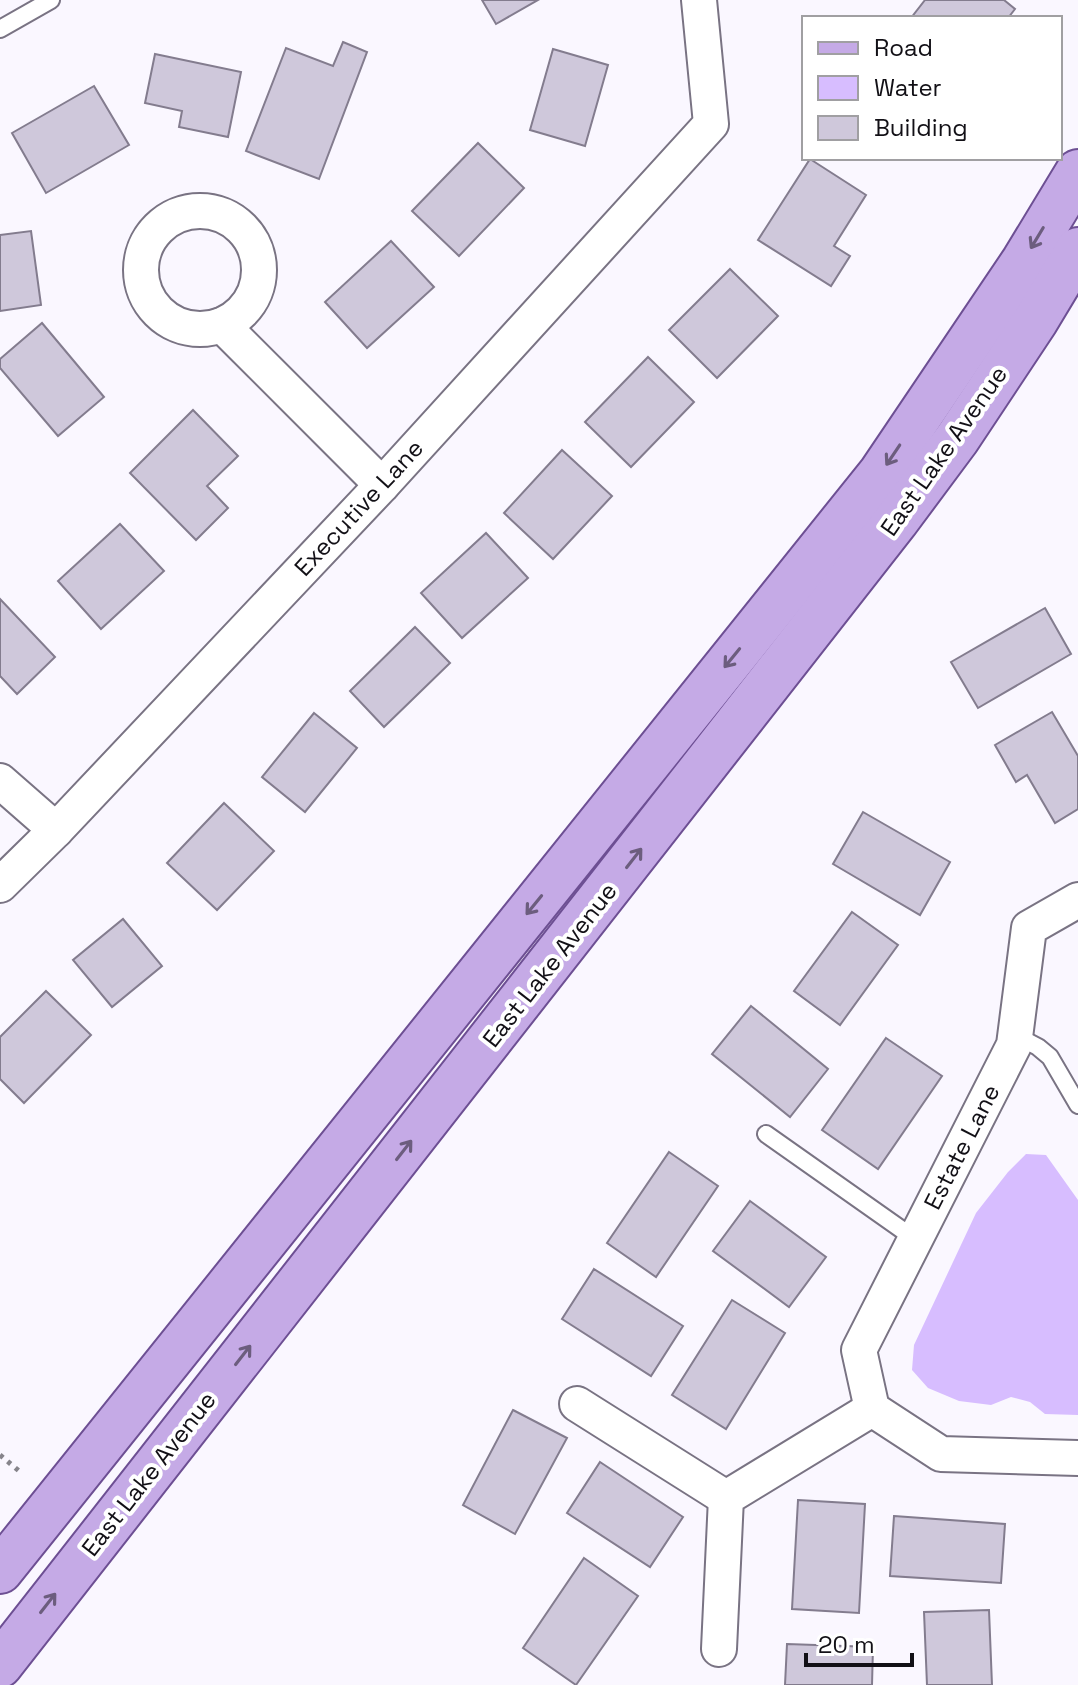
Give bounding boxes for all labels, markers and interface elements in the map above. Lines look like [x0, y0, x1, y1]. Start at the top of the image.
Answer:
legend [802, 16, 1062, 160]
text: Road [874, 32, 933, 63]
text: Water [874, 72, 942, 103]
text: Building [874, 112, 968, 143]
one-way arrow [1029, 226, 1045, 249]
street label: East Lake Avenue [873, 360, 1014, 542]
street label: Executive Lane [287, 433, 430, 583]
one-way arrow [885, 443, 901, 466]
one-way arrow [723, 648, 741, 669]
one-way arrow [625, 848, 642, 869]
street label: East Lake Avenue [476, 876, 624, 1053]
one-way arrow [525, 894, 543, 915]
street label: Estate Lane [917, 1079, 1006, 1215]
one-way arrow [395, 1140, 413, 1161]
one-way arrow [234, 1345, 252, 1366]
street label: East Lake Avenue [75, 1385, 223, 1562]
one-way arrow [39, 1593, 56, 1614]
scale bar [806, 1617, 912, 1667]
text: 20 m [818, 1629, 875, 1660]

